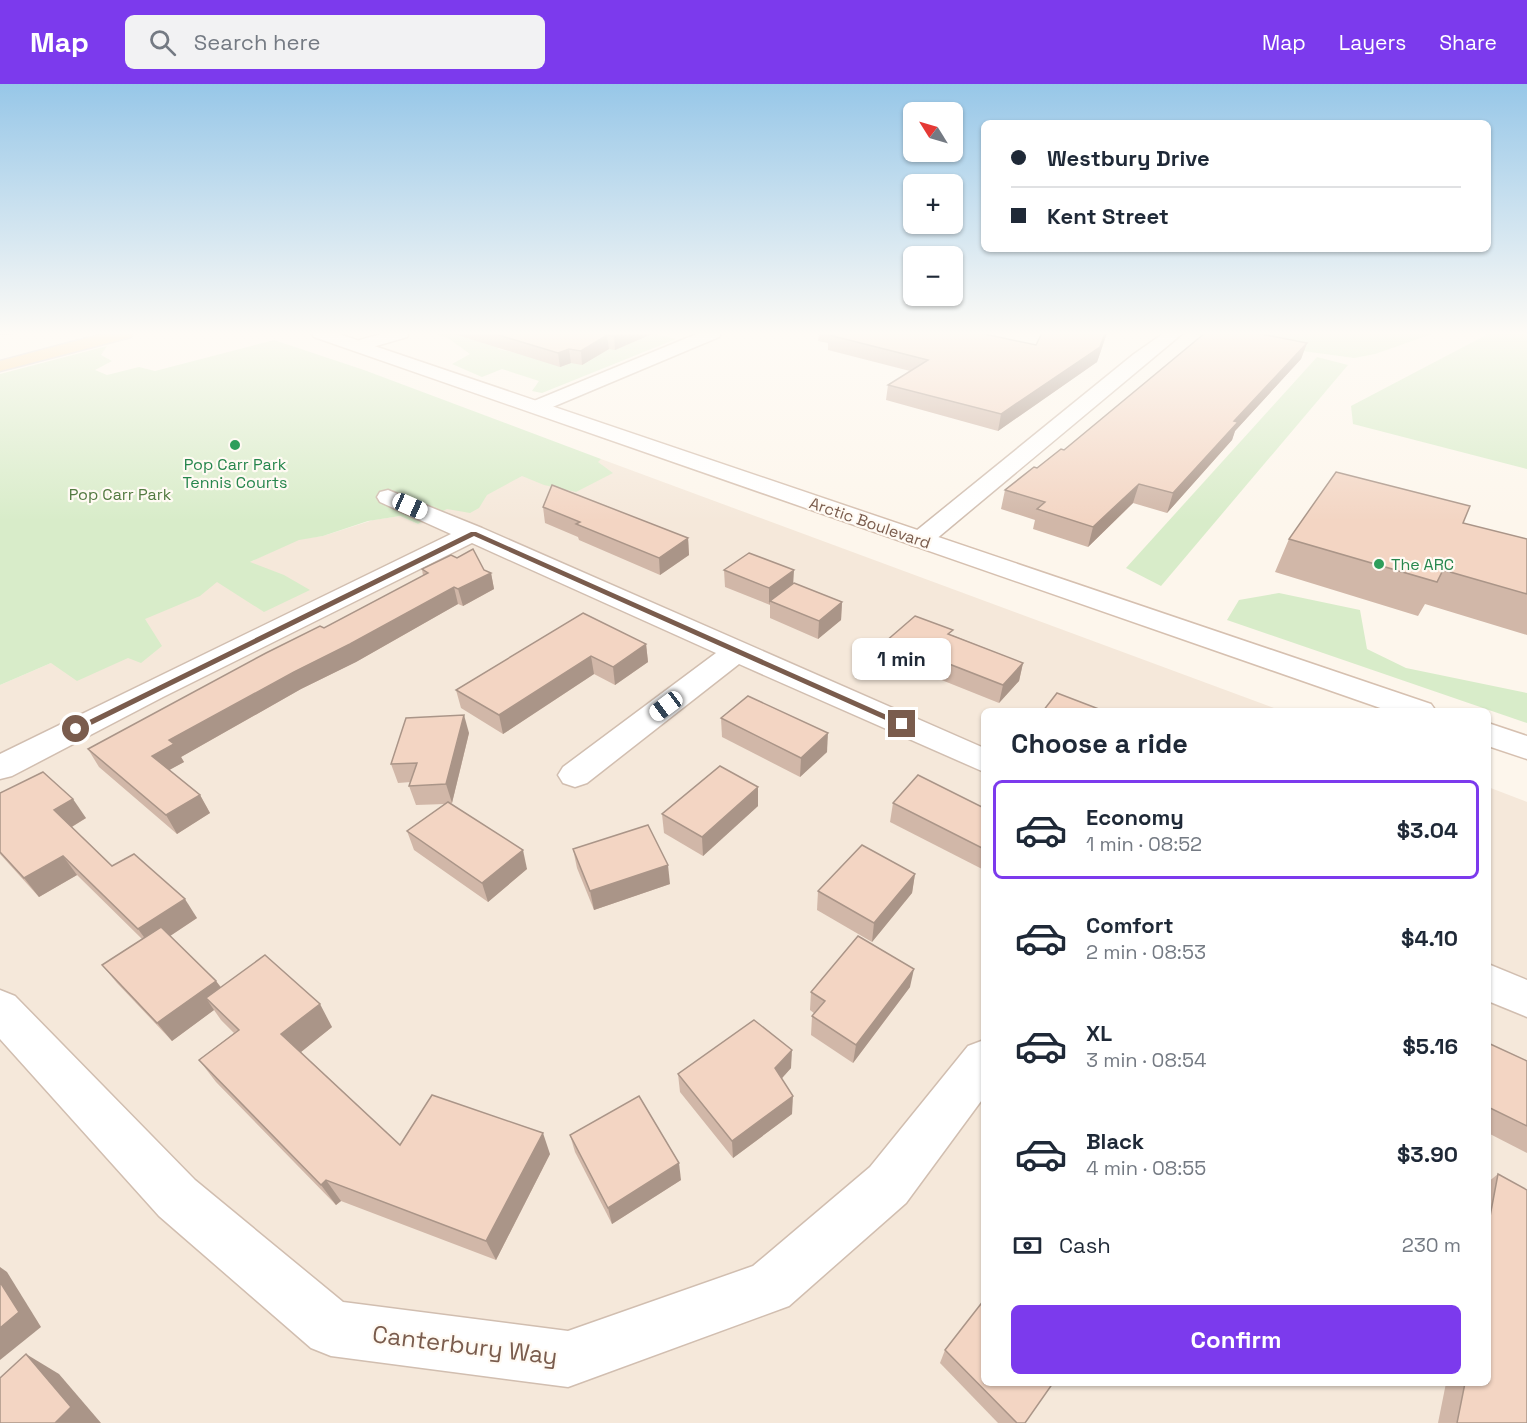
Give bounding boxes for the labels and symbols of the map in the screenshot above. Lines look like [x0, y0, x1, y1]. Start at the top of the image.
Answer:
north arrow [903, 102, 963, 162]
marker: Pop Carr Park Tennis Courts [228, 438, 242, 452]
place label: Pop Carr Park Tennis Courts [182, 454, 288, 493]
park label: Pop Carr Park [69, 484, 172, 505]
car [390, 490, 430, 522]
street label: Arctic Boulevard [807, 492, 933, 554]
place label: The ARC [1391, 554, 1454, 575]
marker: The ARC [1372, 557, 1386, 571]
callout: 1 min [852, 637, 952, 679]
car [646, 688, 686, 724]
route end [888, 710, 915, 737]
route start [62, 715, 89, 742]
street label: Canterbury Way [371, 1318, 559, 1372]

